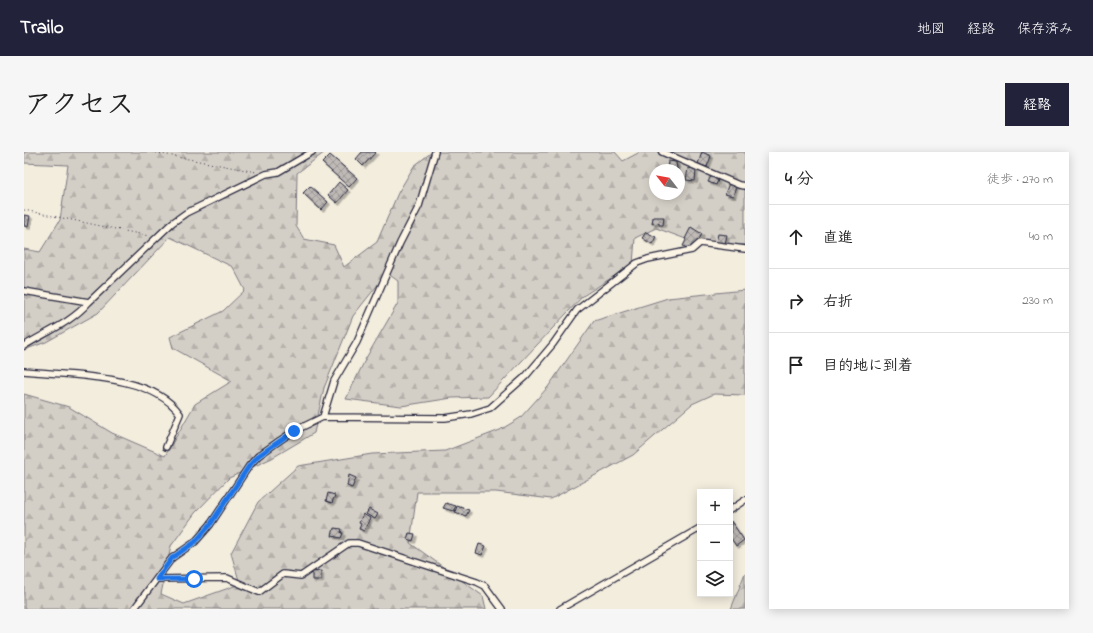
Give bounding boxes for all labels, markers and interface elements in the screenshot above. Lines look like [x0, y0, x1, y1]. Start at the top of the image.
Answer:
text: Trailo [20, 15, 64, 42]
text: 地図 [917, 19, 945, 40]
text: 経路 [967, 19, 995, 40]
text: 保存済み [1017, 19, 1073, 40]
button: 経路 [1005, 83, 1069, 126]
text: アクセス [24, 86, 134, 127]
north arrow [649, 164, 685, 200]
text: 4 分 [785, 167, 813, 192]
text: 徒歩 · 270 m [987, 170, 1053, 189]
icon: ahead [785, 226, 807, 248]
text: 直進 [823, 227, 853, 249]
text: 40 m [1029, 227, 1053, 246]
icon: right [785, 290, 807, 312]
text: 右折 [823, 291, 853, 313]
text: 230 m [1022, 291, 1053, 310]
icon: arrive [785, 354, 807, 376]
text: 目的地に到着 [823, 355, 913, 377]
route end [285, 422, 303, 440]
map controls [697, 489, 733, 597]
button: + [697, 489, 733, 525]
button: − [697, 525, 733, 561]
button: layers [697, 561, 733, 597]
route start [185, 570, 203, 588]

